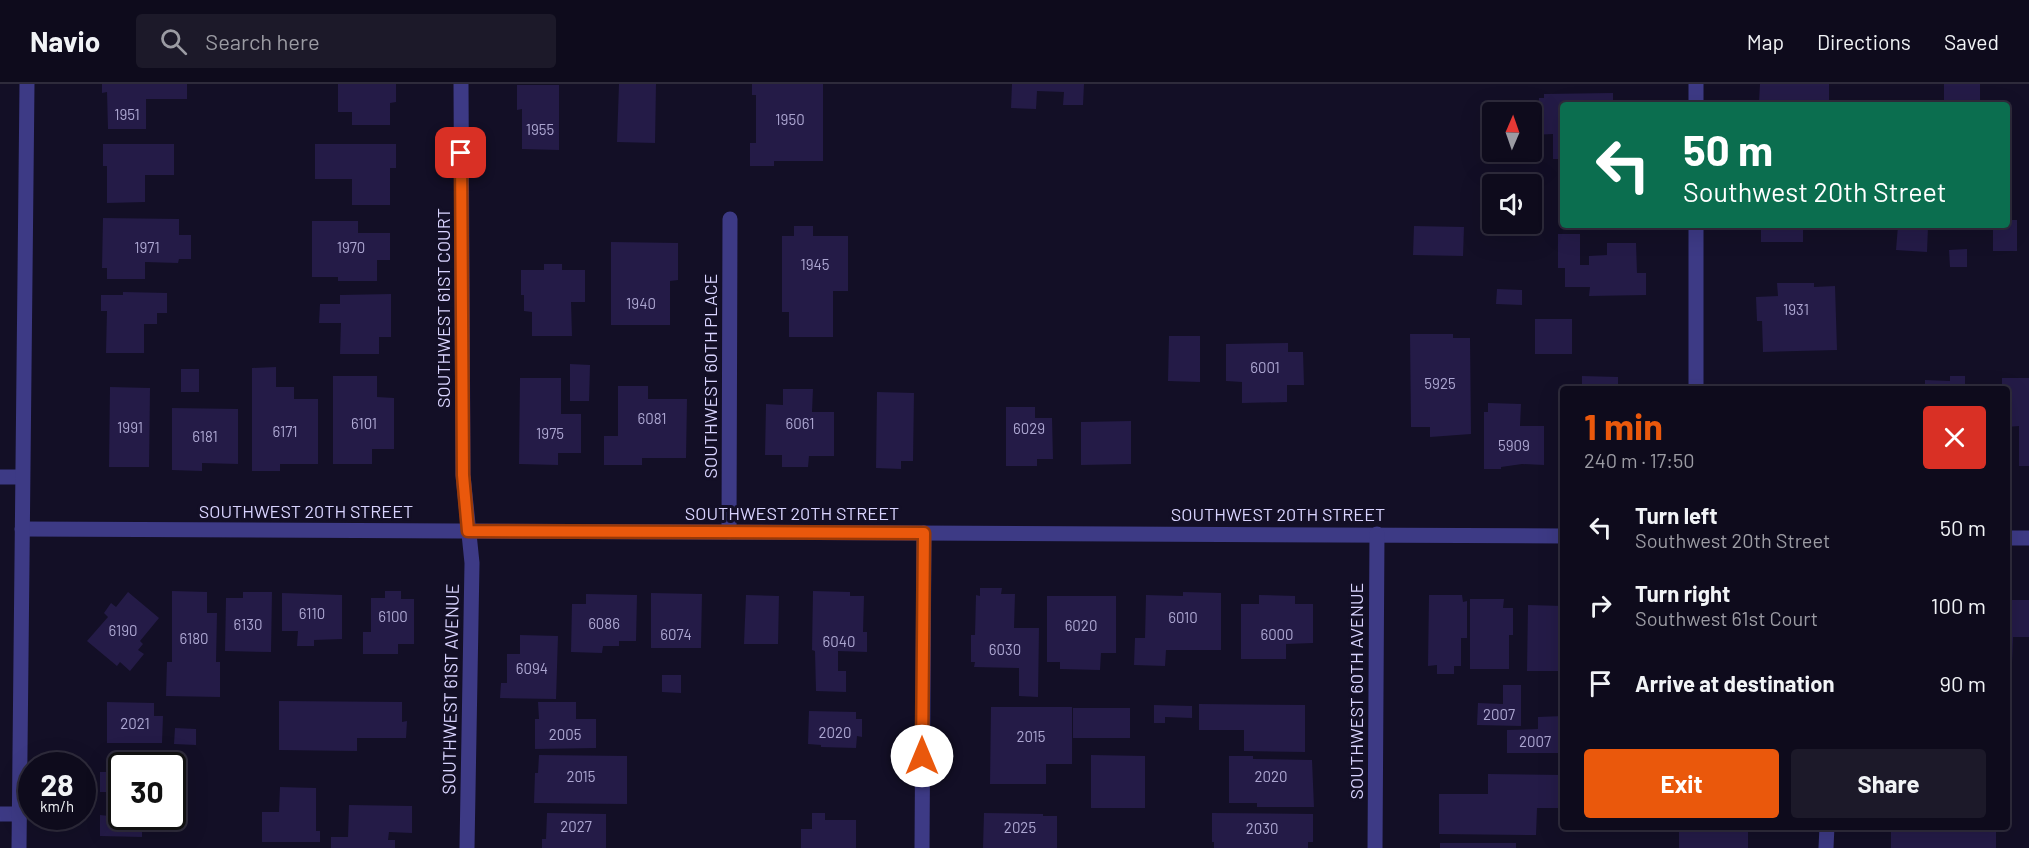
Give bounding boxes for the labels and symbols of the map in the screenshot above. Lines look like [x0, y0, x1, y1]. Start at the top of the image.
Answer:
north arrow [1482, 102, 1542, 162]
house number: 1951 [114, 105, 140, 123]
house number: 1950 [775, 110, 805, 128]
house number: 1955 [526, 120, 554, 138]
pin [435, 127, 486, 178]
street label: SOUTHWEST 61ST COURT [432, 208, 454, 408]
house number: 1971 [134, 238, 160, 256]
house number: 1970 [337, 238, 365, 256]
house number: 1945 [800, 255, 830, 273]
street label: SOUTHWEST 60TH PLACE [699, 273, 721, 479]
house number: 1940 [626, 294, 656, 312]
house number: 1931 [1783, 300, 1809, 318]
house number: 6001 [1250, 358, 1280, 376]
house number: 5925 [1424, 374, 1456, 392]
house number: 6081 [638, 409, 666, 427]
house number: 6101 [351, 414, 377, 432]
house number: 6061 [786, 414, 814, 432]
house number: 1991 [117, 418, 143, 436]
house number: 6029 [1013, 419, 1045, 437]
house number: 6171 [272, 422, 298, 440]
house number: 1975 [536, 424, 564, 442]
house number: 6181 [192, 427, 218, 445]
house number: 5909 [1498, 436, 1530, 454]
street label: SOUTHWEST 20TH STREET [199, 500, 413, 522]
street label: SOUTHWEST 20TH STREET [685, 502, 899, 524]
street label: SOUTHWEST 20TH STREET [1171, 503, 1385, 525]
street label: SOUTHWEST 61ST AVENUE [437, 583, 463, 795]
street label: SOUTHWEST 60TH AVENUE [1345, 583, 1367, 799]
house number: 6110 [299, 604, 325, 622]
house number: 6100 [378, 607, 408, 625]
house number: 6010 [1168, 608, 1198, 626]
house number: 6086 [588, 614, 620, 632]
house number: 6130 [234, 615, 262, 633]
house number: 6020 [1065, 616, 1097, 634]
house number: 6190 [109, 621, 138, 639]
house number: 6074 [660, 625, 692, 643]
house number: 6000 [1260, 625, 1294, 643]
house number: 6180 [180, 629, 209, 647]
house number: 6040 [823, 632, 855, 650]
house number: 6030 [989, 640, 1021, 658]
house number: 6094 [516, 659, 548, 677]
house number: 2007 [1483, 705, 1515, 723]
house number: 2021 [120, 714, 150, 732]
house number: 2020 [818, 723, 852, 741]
position arrow [890, 724, 954, 788]
house number: 2005 [549, 725, 581, 743]
house number: 2015 [1016, 727, 1046, 745]
house number: 2007 [1519, 732, 1551, 750]
speed limit sign: 30 [108, 752, 186, 830]
house number: 2015 [566, 767, 596, 785]
house number: 2020 [1254, 767, 1288, 785]
house number: 2027 [560, 817, 592, 835]
house number: 2025 [1004, 818, 1036, 836]
house number: 2030 [1246, 819, 1278, 837]

